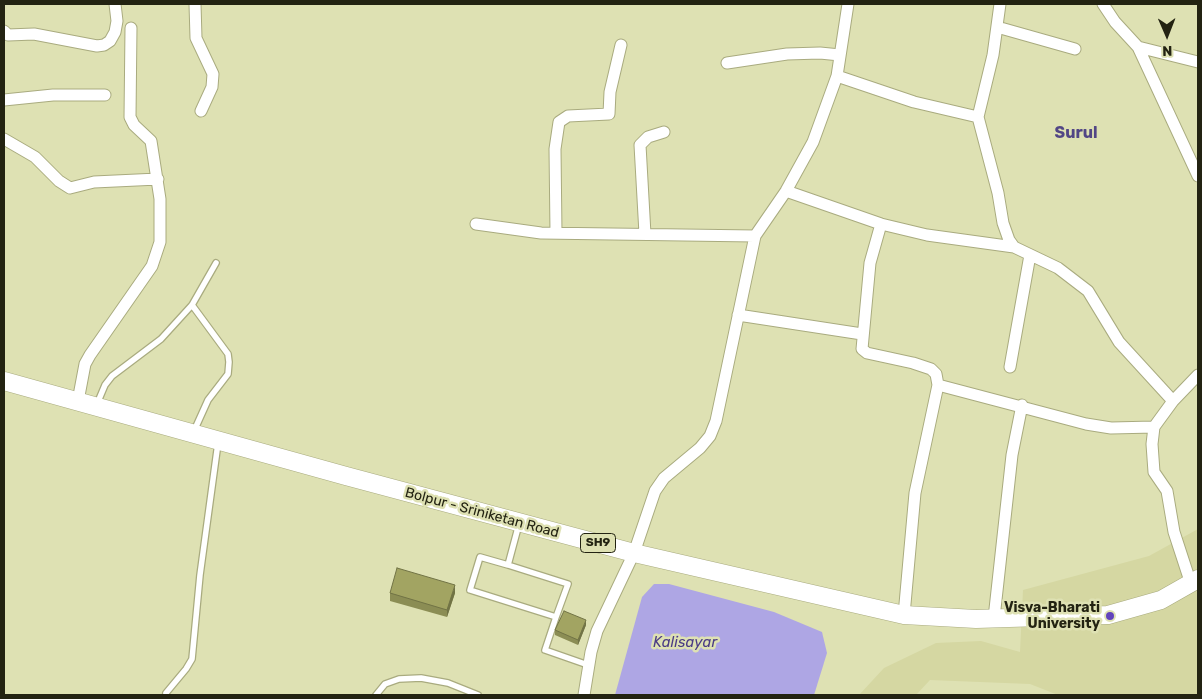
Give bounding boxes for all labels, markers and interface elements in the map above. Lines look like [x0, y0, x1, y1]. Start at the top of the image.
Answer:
north arrow [1142, 10, 1192, 60]
text: N [1162, 42, 1172, 59]
district label: Surul [1055, 123, 1097, 143]
street label: Bolpur - Sriniketan Road [403, 484, 561, 542]
road number: SH9 [580, 534, 616, 552]
place label: Visva-Bharati University [1004, 600, 1100, 632]
marker: Visva-Bharati University [1104, 610, 1116, 622]
water label: Kalisayar [653, 634, 717, 652]

